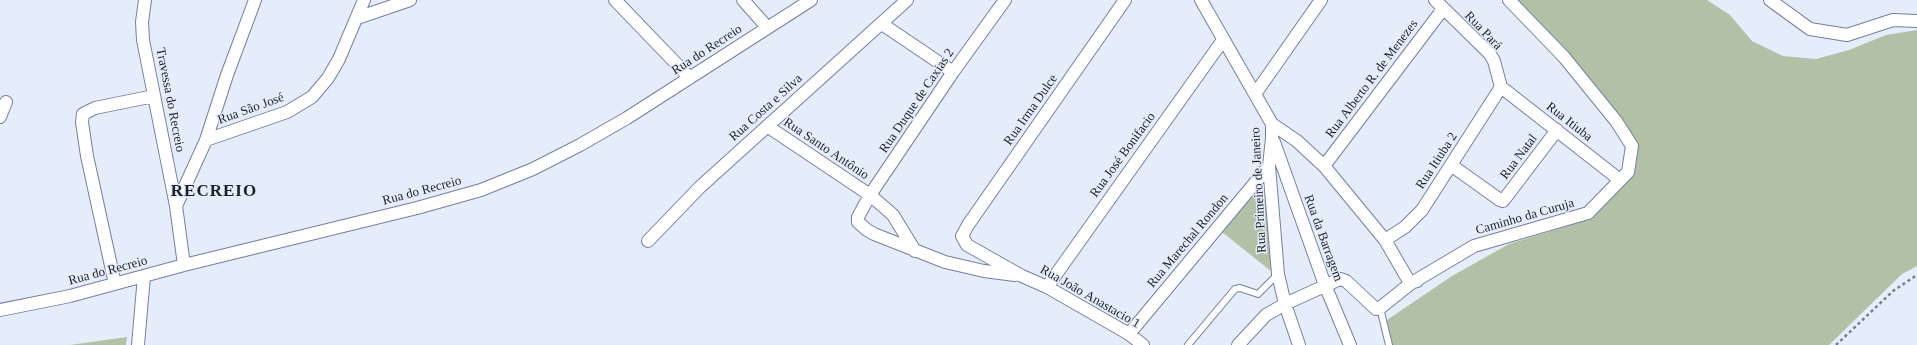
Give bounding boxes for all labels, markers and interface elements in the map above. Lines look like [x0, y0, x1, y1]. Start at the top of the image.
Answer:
street label: Rua Pará [1461, 9, 1505, 53]
street label: Rua Alberto R. de Menezes [1322, 17, 1422, 141]
street label: Rua do Recreio [669, 21, 745, 79]
street label: Rua Duque de Caxias 2 [876, 46, 958, 156]
street label: Travessa do Recreio [152, 47, 188, 153]
street label: Rua Costa e Silva [726, 71, 806, 145]
street label: Rua Irma Dulce [1001, 72, 1061, 148]
street label: Rua São José [216, 90, 286, 128]
street label: Rua Itiuba [1543, 99, 1595, 145]
street label: Rua José Bonifacio [1087, 110, 1159, 200]
street label: Rua Santo Antônio [780, 115, 872, 183]
street label: Rua Primeiro de Janeiro [1248, 127, 1270, 253]
street label: Rua Itiuba 2 [1413, 130, 1461, 192]
street label: Rua Natal [1497, 131, 1541, 183]
street label: Rua do Recreio [381, 173, 463, 209]
district label: RECREIO [171, 182, 257, 202]
street label: Rua Marechal Rondon [1144, 191, 1232, 291]
street label: Rua da Barragem [1300, 193, 1346, 283]
street label: Caminho da Curuja [1474, 195, 1576, 239]
street label: Rua do Recreio [67, 253, 149, 289]
street label: Rua João Anastacio 1 [1037, 262, 1143, 332]

